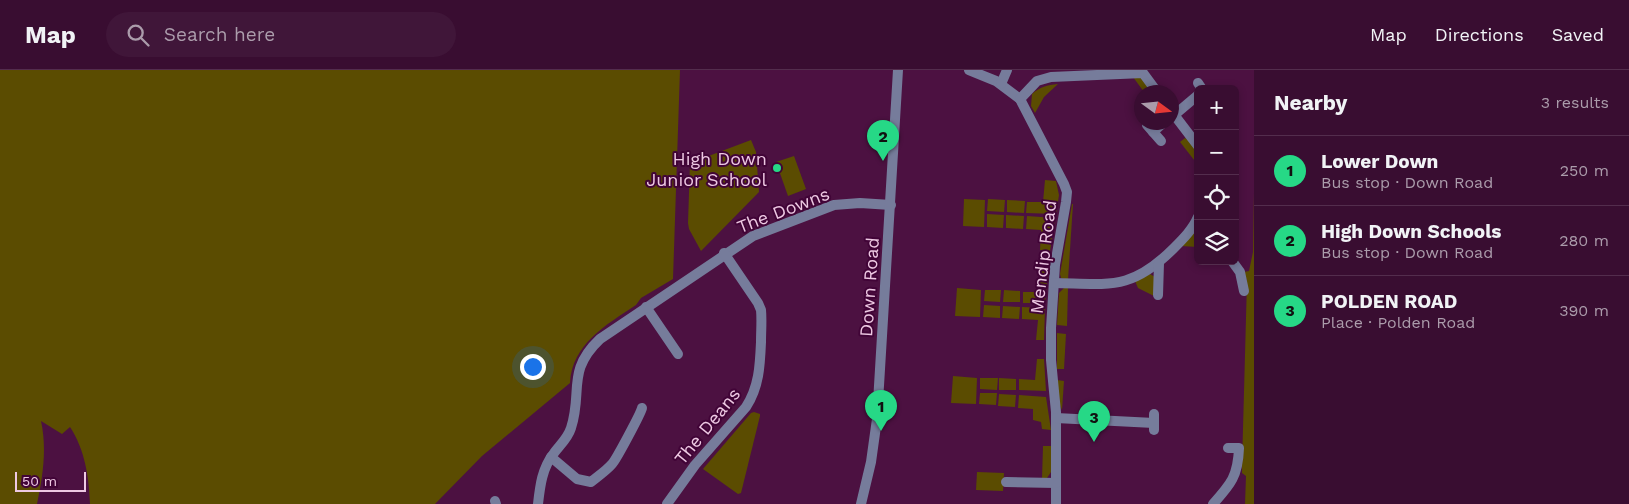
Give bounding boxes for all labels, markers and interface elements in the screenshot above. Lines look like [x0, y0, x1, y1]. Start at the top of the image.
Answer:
search box [106, 12, 456, 57]
text: Map [25, 21, 76, 49]
icon: search [124, 21, 152, 49]
text: Search here [164, 23, 275, 46]
text: Map [1370, 24, 1407, 45]
text: Directions [1435, 24, 1524, 45]
text: Saved [1552, 24, 1604, 45]
north arrow [1134, 85, 1179, 130]
map controls [1194, 85, 1239, 265]
button: + [1194, 85, 1239, 130]
text: Nearby [1274, 90, 1347, 115]
text: 3 results [1541, 93, 1609, 112]
pin: 2 [867, 120, 899, 161]
button: − [1194, 130, 1239, 175]
place label: High Down Junior School [646, 148, 767, 190]
text: Lower Down [1321, 150, 1438, 173]
text: 1 [1287, 161, 1293, 180]
text: 250 m [1560, 161, 1609, 180]
marker: High Down Junior School [771, 162, 783, 174]
text: Bus stop · Down Road [1321, 173, 1493, 192]
button: locate [1194, 175, 1239, 220]
street label: The Downs [734, 183, 832, 237]
street label: Mendip Road [1026, 199, 1060, 315]
button: layers [1194, 220, 1239, 265]
text: High Down Schools [1321, 220, 1501, 243]
text: 2 [1285, 231, 1295, 250]
text: 280 m [1559, 231, 1609, 250]
street label: Down Road [855, 237, 883, 337]
text: Bus stop · Down Road [1321, 243, 1493, 262]
text: POLDEN ROAD [1321, 290, 1457, 313]
text: 3 [1285, 301, 1295, 320]
text: 390 m [1559, 301, 1609, 320]
text: Place · Polden Road [1321, 313, 1475, 332]
your location [520, 354, 546, 380]
street label: The Deans [670, 384, 744, 468]
pin: 1 [865, 390, 897, 431]
pin: 3 [1078, 401, 1110, 442]
scale bar [15, 469, 86, 492]
text: 50 m [22, 473, 57, 489]

